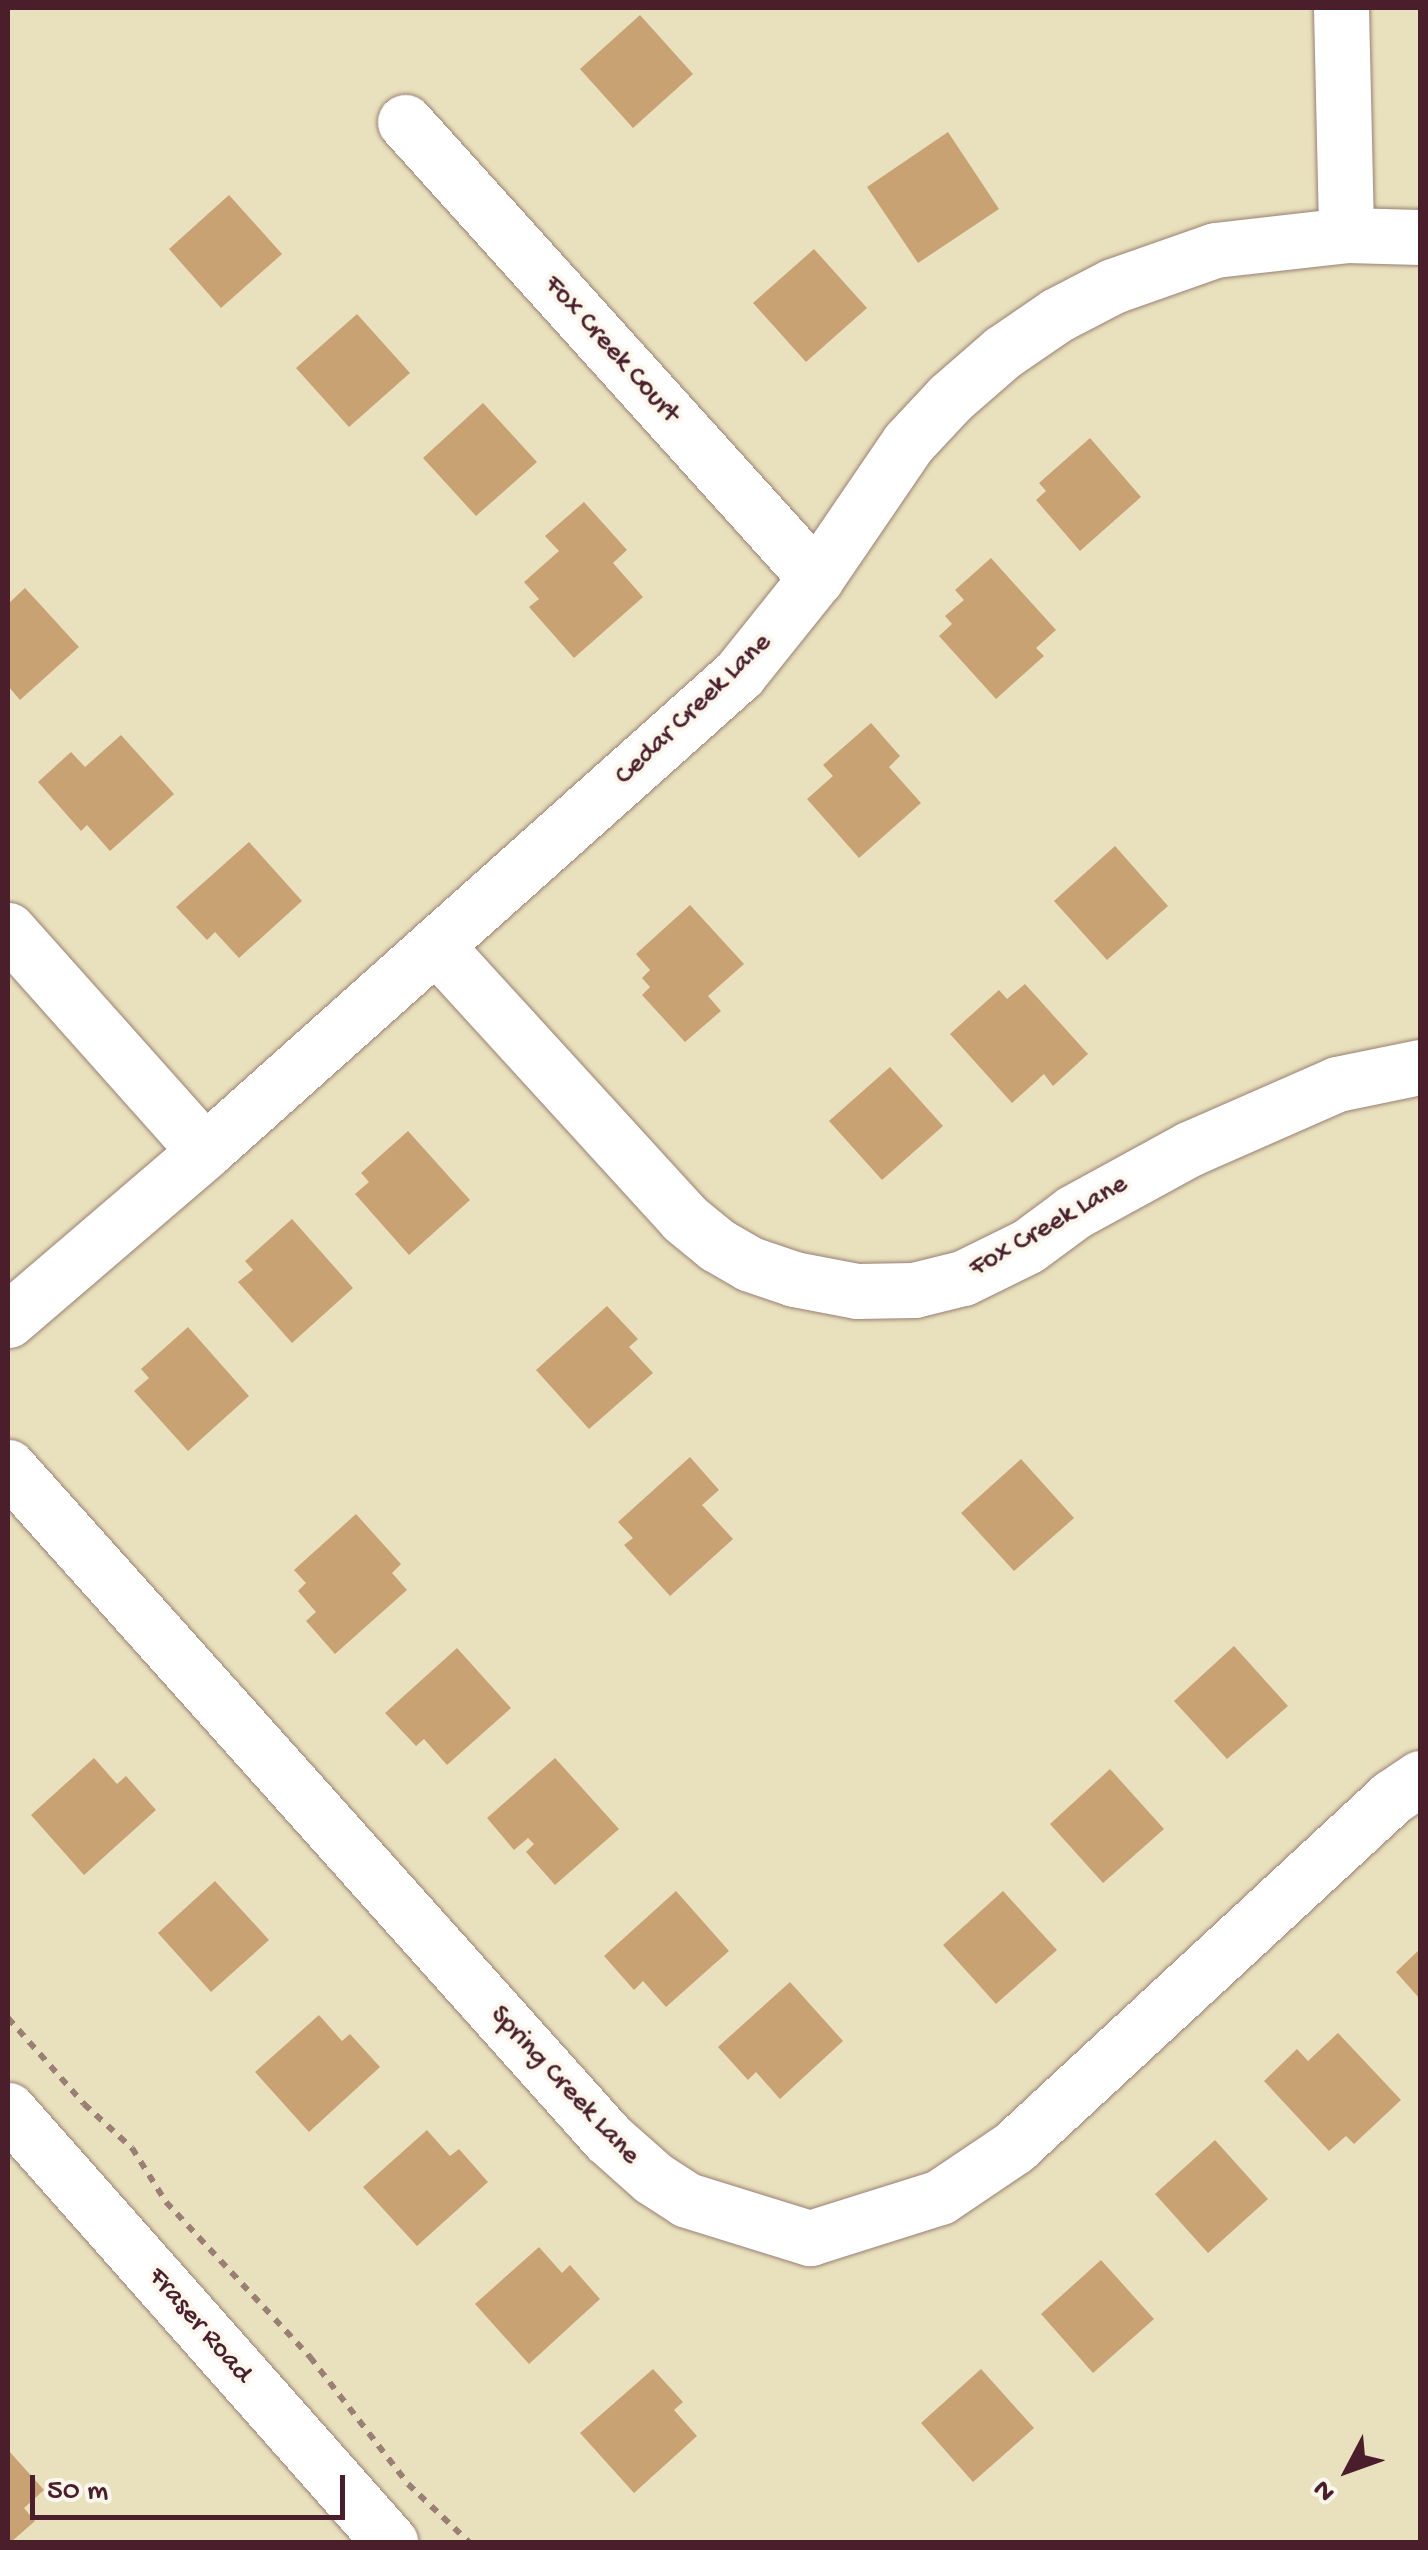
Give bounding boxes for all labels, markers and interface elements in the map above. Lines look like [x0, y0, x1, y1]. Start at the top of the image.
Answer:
street label: Fox Creek Court [536, 269, 686, 431]
street label: Cedar Creek Lane [609, 627, 779, 793]
street label: Fox Creek Lane [964, 1168, 1134, 1286]
street label: Spring Creek Lane [482, 1999, 646, 2173]
street label: Fraser Road [140, 2261, 258, 2391]
north arrow [1298, 2420, 1398, 2520]
scale bar [35, 2455, 350, 2517]
text: N [1307, 2472, 1343, 2508]
text: 50 m [47, 2475, 108, 2510]

